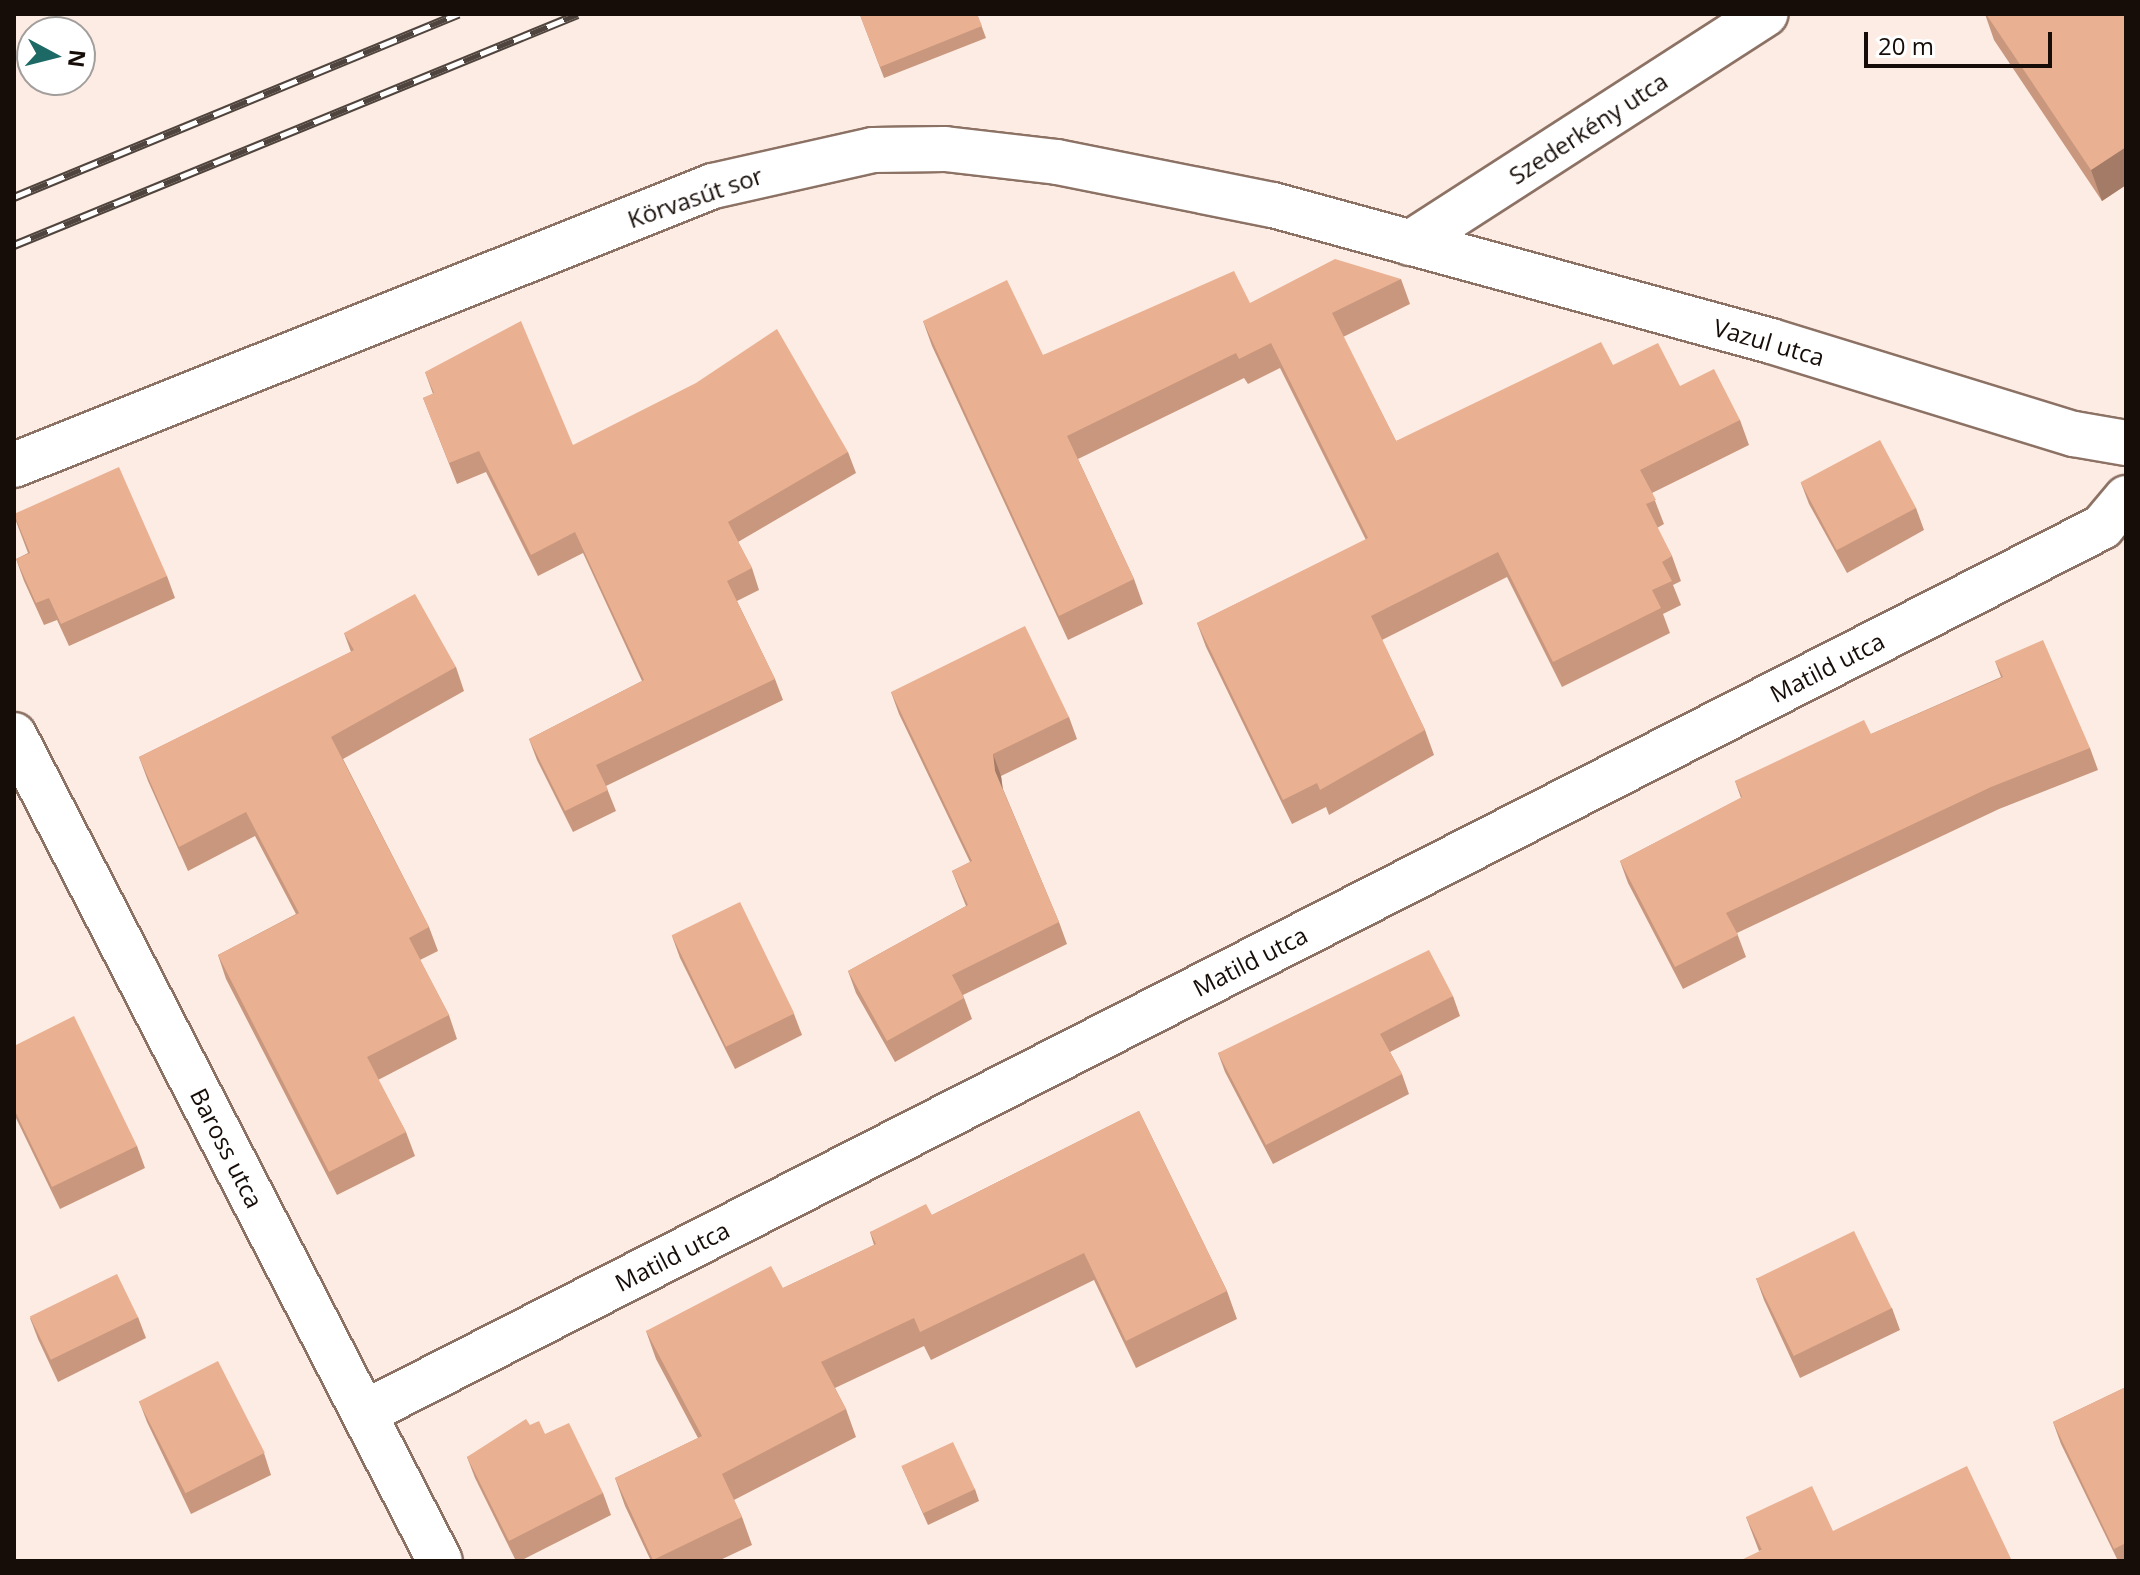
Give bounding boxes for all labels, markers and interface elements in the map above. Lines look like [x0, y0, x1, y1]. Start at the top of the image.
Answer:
north arrow [16, 16, 96, 96]
scale bar [1868, 16, 2056, 66]
text: 20 m [1878, 29, 1934, 62]
text: N [62, 48, 94, 69]
street label: Szederkény utca [1503, 66, 1673, 190]
street label: Körvasút sor [624, 160, 766, 234]
street label: Vazul utca [1710, 312, 1828, 372]
street label: Matild utca [1765, 626, 1889, 708]
street label: Matild utca [1188, 920, 1312, 1002]
street label: Baross utca [185, 1083, 269, 1213]
street label: Matild utca [610, 1215, 734, 1297]

